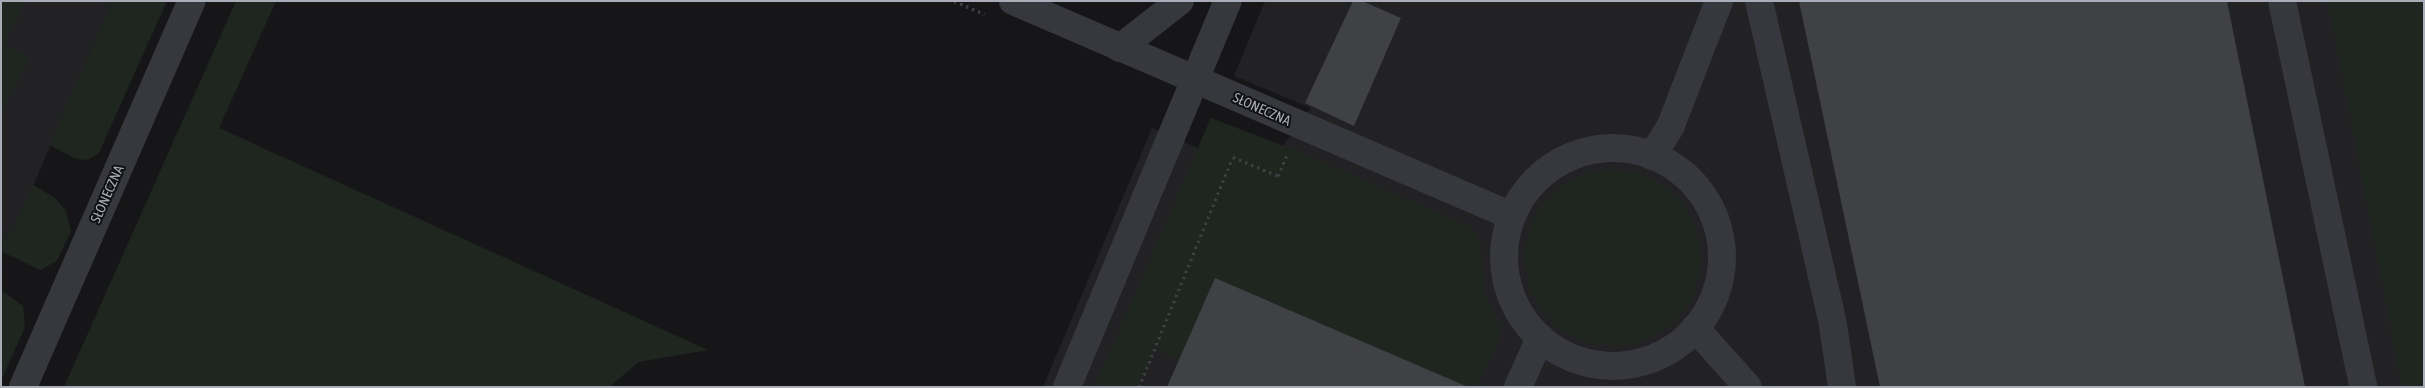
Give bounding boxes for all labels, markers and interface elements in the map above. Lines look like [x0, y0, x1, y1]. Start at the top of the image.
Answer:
street label: SŁONECZNA [1231, 89, 1293, 129]
street label: SŁONECZNA [87, 163, 127, 225]

